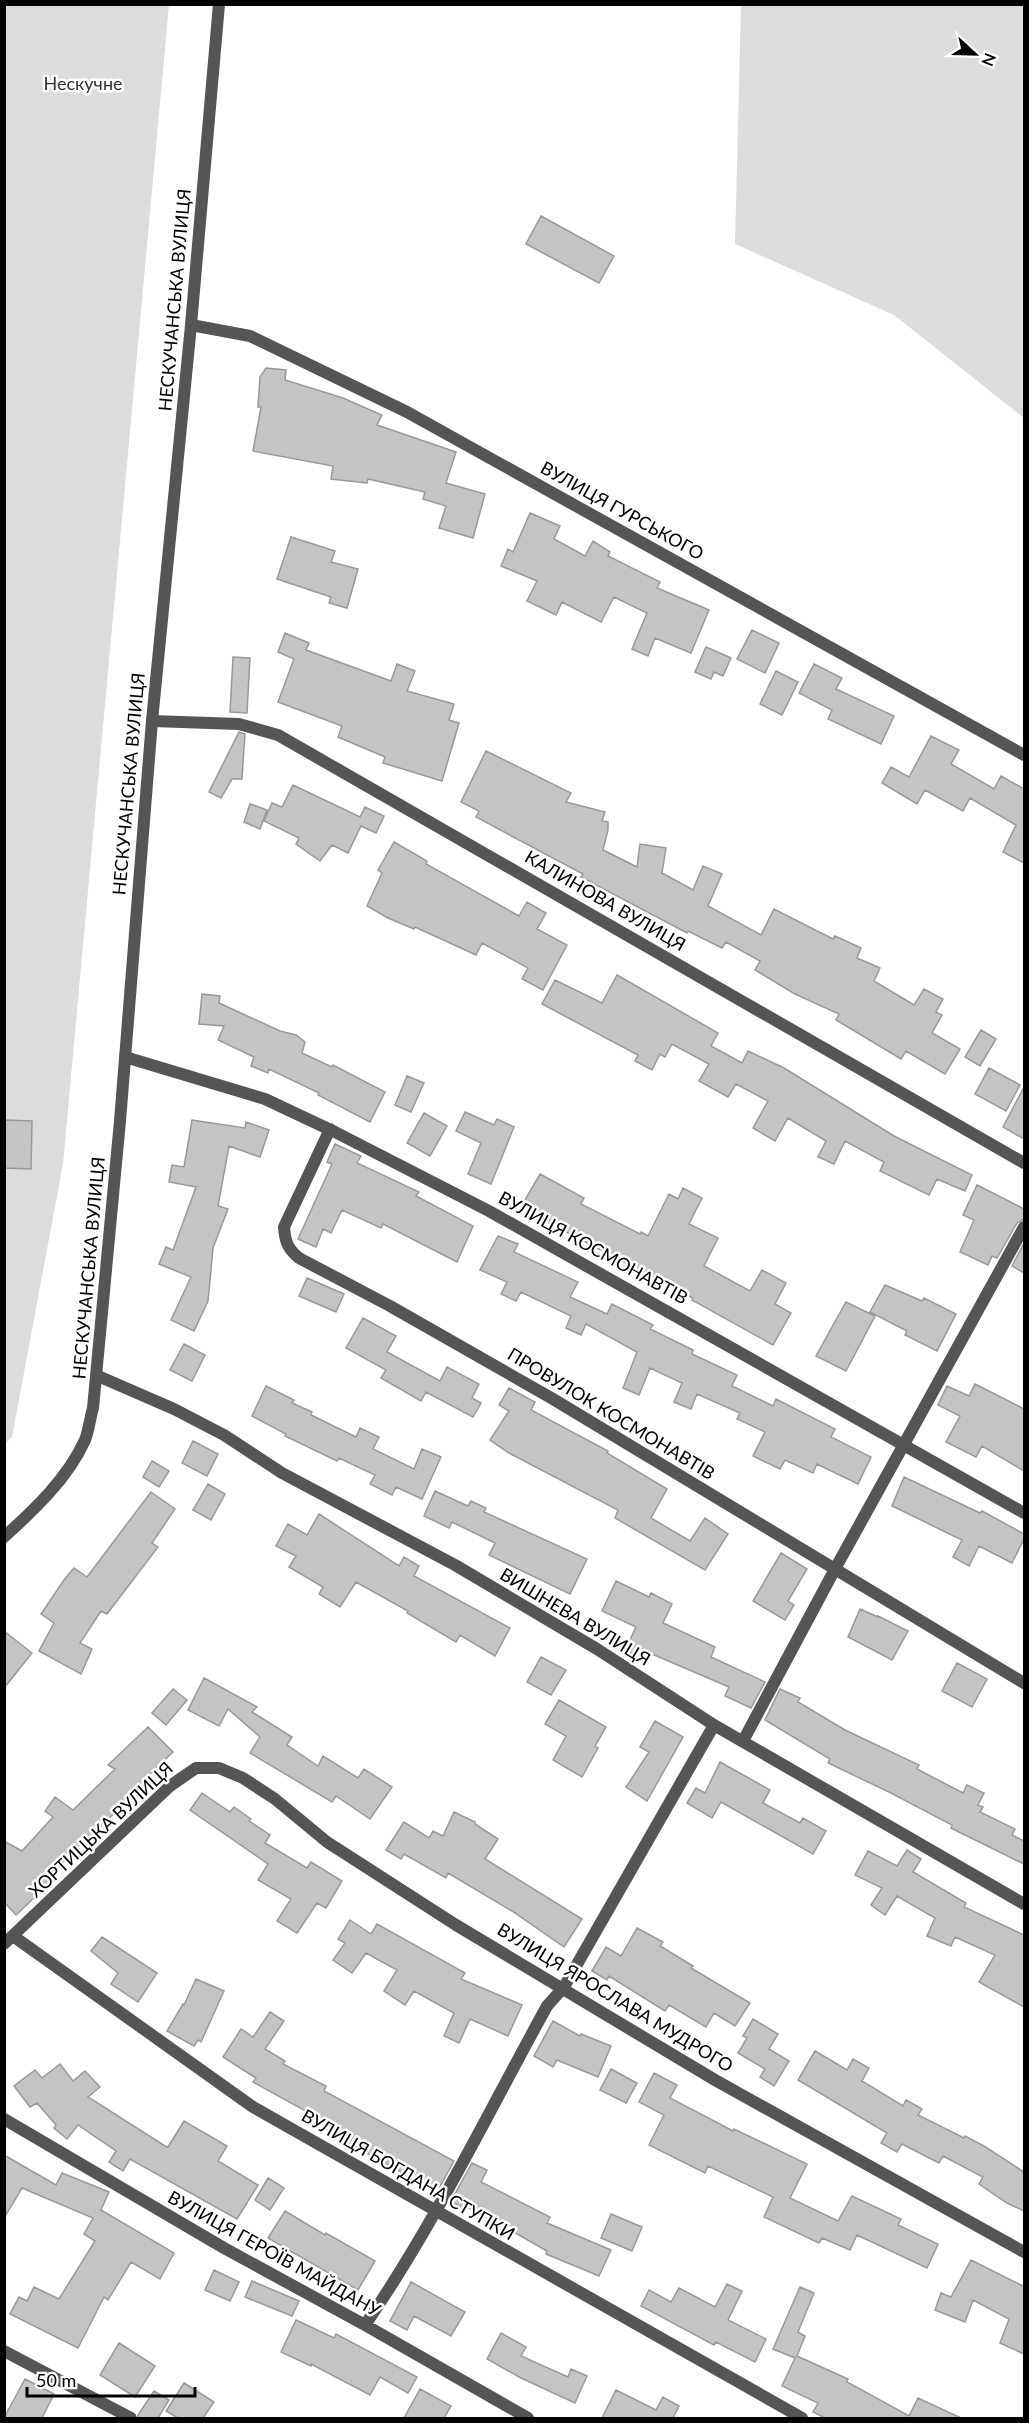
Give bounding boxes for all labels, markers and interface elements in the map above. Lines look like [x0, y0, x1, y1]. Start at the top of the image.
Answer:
north arrow [945, 24, 1005, 84]
text: N [978, 51, 1000, 69]
park label: Нескучне [43, 72, 123, 94]
street label: НЕСКУЧАНСЬКА ВУЛИЦЯ [153, 188, 195, 412]
street label: ВУЛИЦЯ ГУРСЬКОГО [537, 456, 708, 564]
street label: НЕСКУЧАНСЬКА ВУЛИЦЯ [107, 672, 149, 896]
street label: КАЛИНОВА ВУЛИЦЯ [521, 845, 690, 955]
street label: НЕСКУЧАНСЬКА ВУЛИЦЯ [67, 1156, 109, 1380]
street label: ВУЛИЦЯ КОСМОНАВТІВ [495, 1186, 692, 1308]
street label: ПРОВУЛОК КОСМОНАВТІВ [504, 1342, 719, 1484]
street label: ВИШНЕВА ВУЛИЦЯ [496, 1563, 655, 1670]
street label: ХОРТИЦЬКА ВУЛИЦЯ [24, 1757, 177, 1902]
street label: ВУЛИЦЯ ЯРОСЛАВА МУДРОГО [494, 1918, 737, 2076]
street label: ВУЛИЦЯ БОГДАНА СТУПКИ [298, 2104, 519, 2244]
street label: ВУЛИЦЯ ГЕРОЇВ МАЙДАНУ [164, 2185, 385, 2321]
scale bar [27, 2360, 195, 2398]
text: 50 m [36, 2369, 76, 2391]

